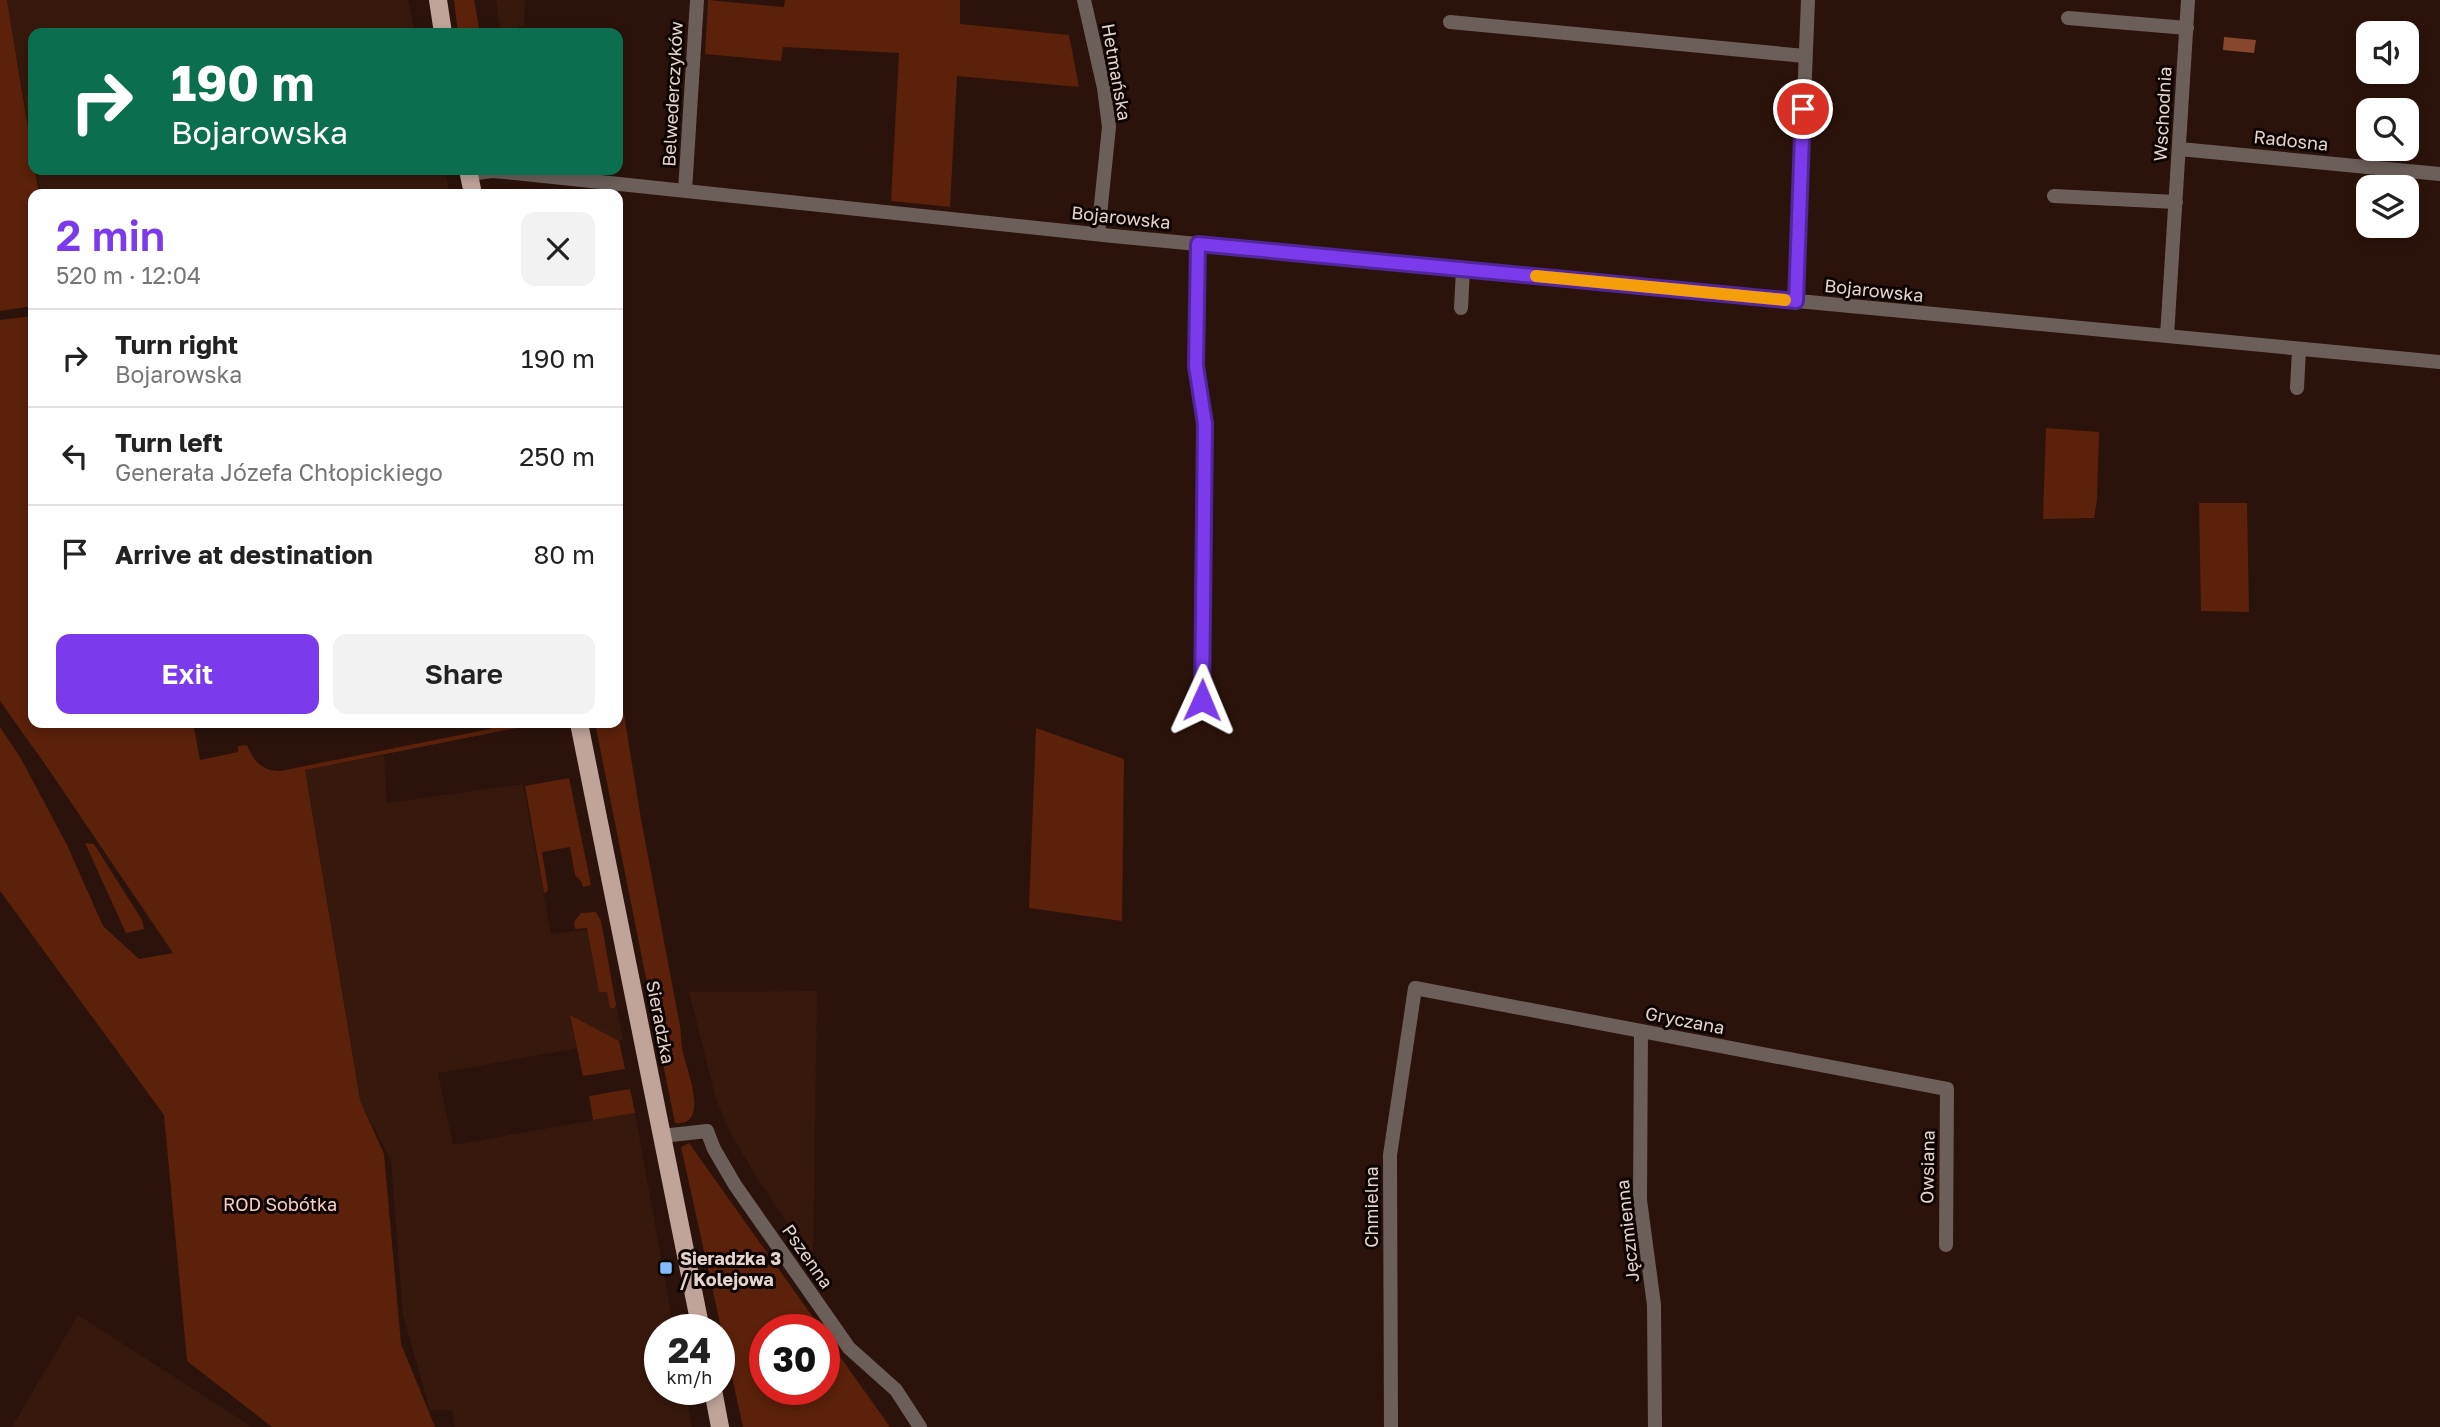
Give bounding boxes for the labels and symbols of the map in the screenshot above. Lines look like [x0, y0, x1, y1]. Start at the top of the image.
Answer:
street label: Belwederczyków [657, 20, 687, 167]
street label: Hetmańska [1098, 22, 1136, 122]
street label: Wschodnia [2149, 66, 2175, 162]
pin [1773, 79, 1833, 139]
street label: Radosna [2253, 125, 2329, 155]
street label: Bojarowska [1070, 201, 1172, 233]
street label: Bojarowska [1823, 274, 1925, 306]
position arrow [1165, 663, 1239, 737]
street label: Sieradzka [642, 979, 680, 1065]
street label: Gryczana [1643, 1002, 1727, 1038]
street label: Owsiana [1915, 1130, 1939, 1204]
street label: Chmielna [1360, 1166, 1382, 1248]
street label: Jęczmienna [1611, 1179, 1643, 1283]
park label: ROD Sobótka [223, 1193, 337, 1215]
street label: Pszenna [778, 1220, 838, 1292]
place label: Sieradzka 3 / Kolejowa [680, 1247, 781, 1290]
marker: Sieradzka 3 / Kolejowa [658, 1260, 674, 1276]
speed limit sign: 30 [749, 1314, 840, 1405]

